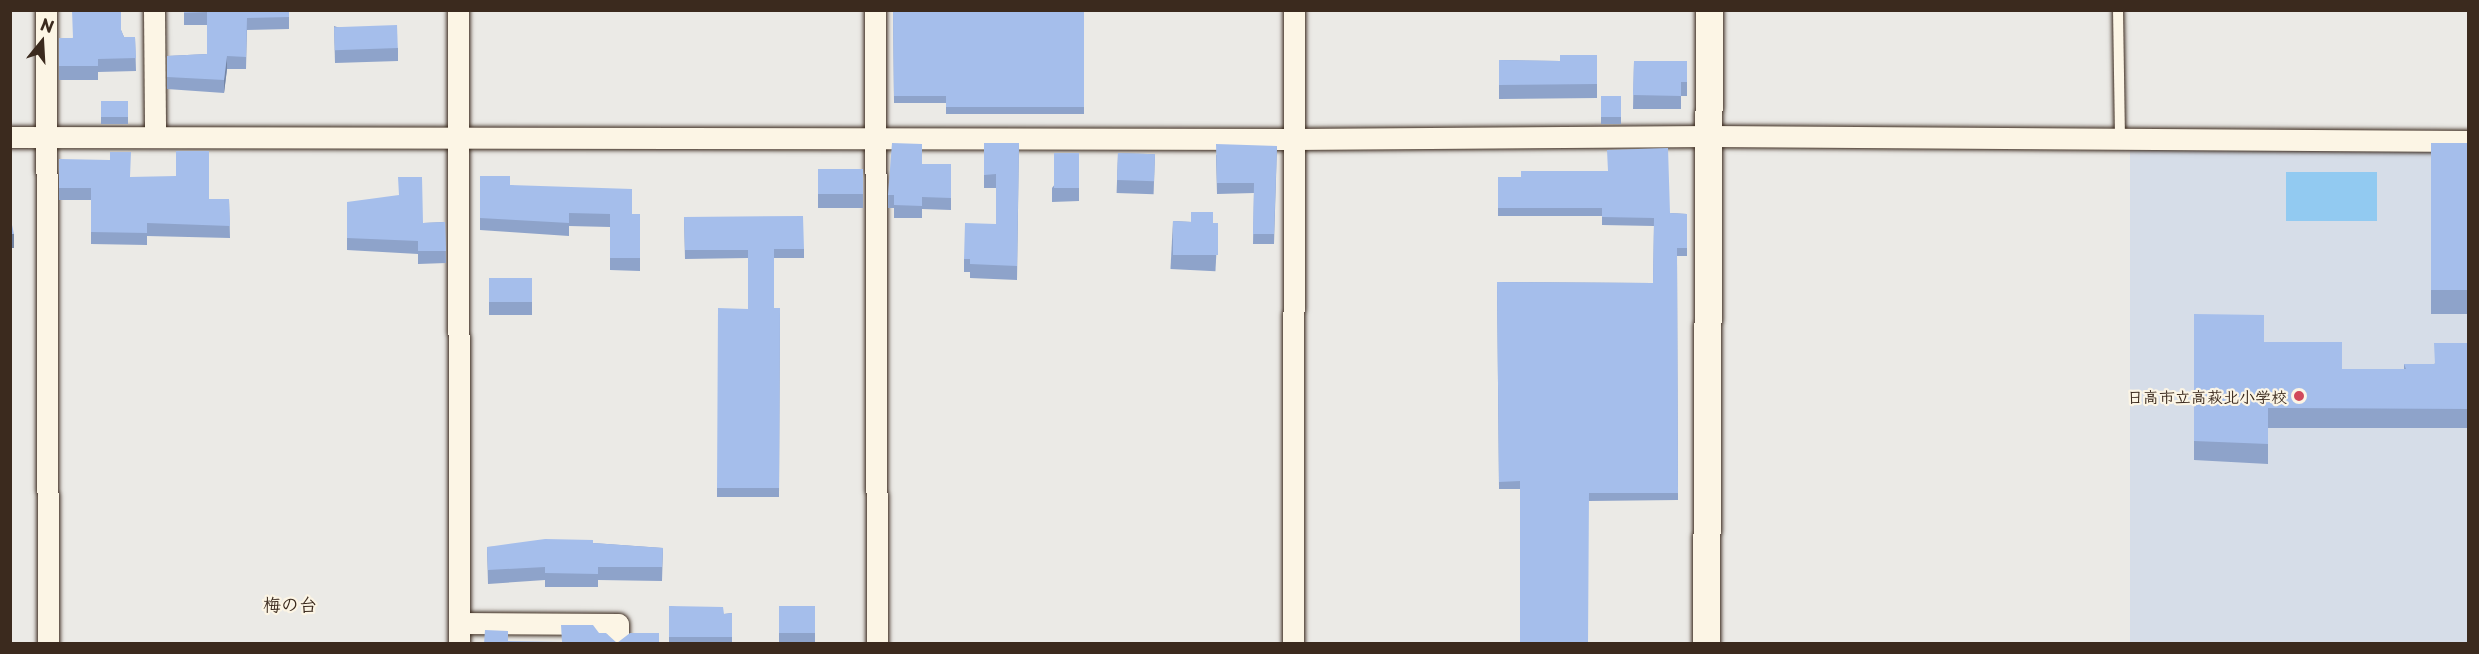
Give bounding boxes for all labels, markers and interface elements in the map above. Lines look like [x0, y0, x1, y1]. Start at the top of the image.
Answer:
north arrow [12, 12, 72, 72]
text: N [38, 12, 57, 38]
place label: 日高市立高萩北小学校 [2127, 386, 2287, 406]
marker: 日高市立高萩北小学校 [2292, 389, 2306, 403]
district label: 梅の台 [263, 593, 317, 615]

